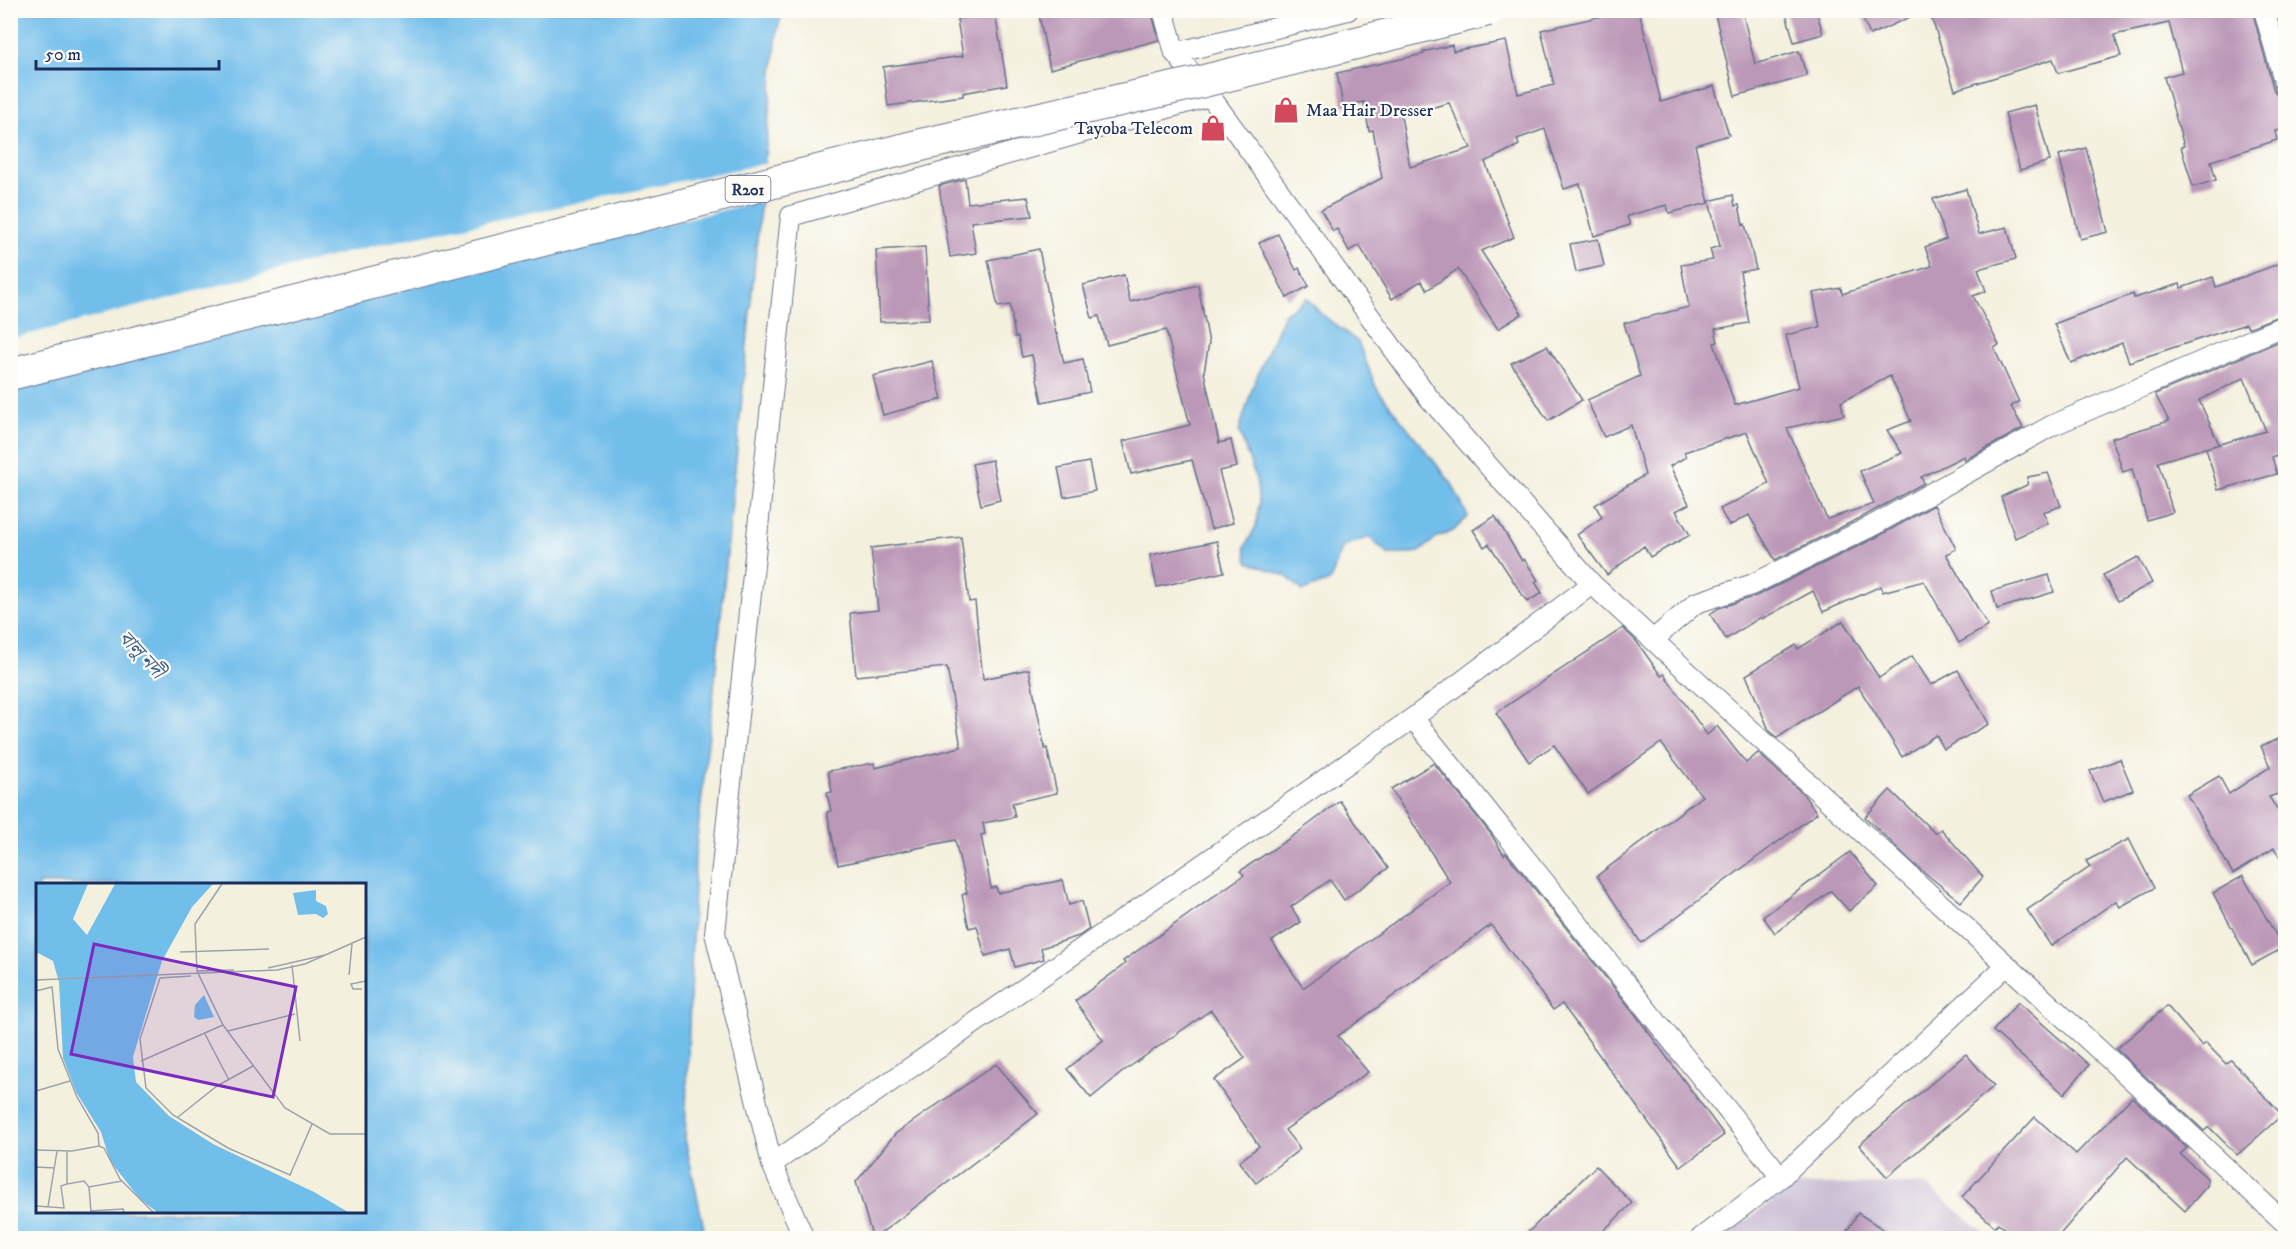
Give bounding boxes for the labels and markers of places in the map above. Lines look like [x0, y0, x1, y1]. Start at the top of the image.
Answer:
shop icon: Maa Hair Dresser [1271, 95, 1301, 125]
place label: Maa Hair Dresser [1306, 100, 1434, 122]
shop icon: Tayoba Telecom [1198, 113, 1228, 143]
place label: Tayoba Telecom [1074, 118, 1193, 140]

